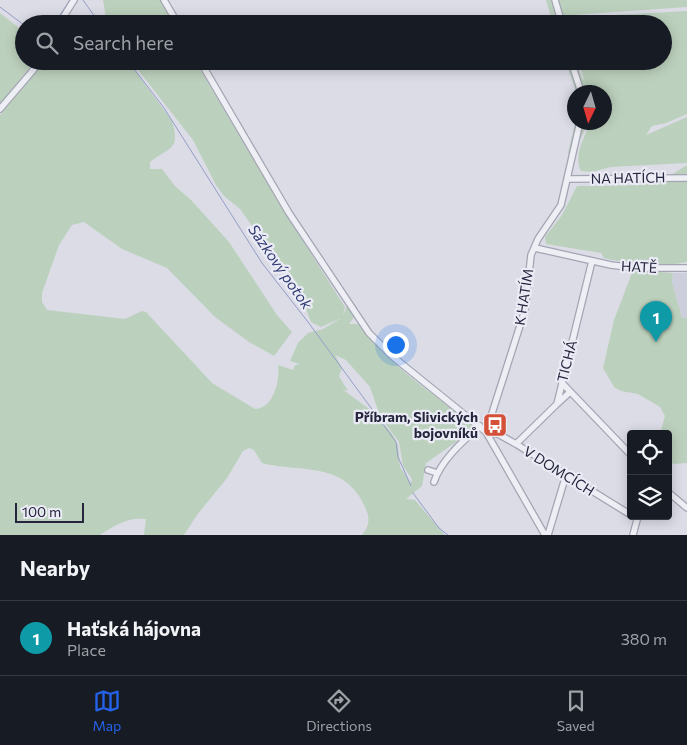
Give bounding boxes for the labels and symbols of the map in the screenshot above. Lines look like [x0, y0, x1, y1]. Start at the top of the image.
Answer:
north arrow [567, 85, 612, 130]
street label: NA HATÍCH [590, 168, 666, 187]
water label: Sázkový potok [245, 221, 317, 313]
street label: HATĚ [620, 257, 658, 276]
street label: K HATÍM [511, 267, 536, 327]
pin: 1 [640, 301, 672, 342]
your location [383, 332, 409, 358]
street label: TICHÁ [553, 338, 580, 384]
place label: Příbram, Slivických bojovníků [355, 408, 478, 441]
bus stop icon: Příbram, Slivických bojovníků [482, 412, 508, 438]
street label: V DOMCÍCH [521, 442, 598, 499]
scale bar [15, 500, 84, 523]

